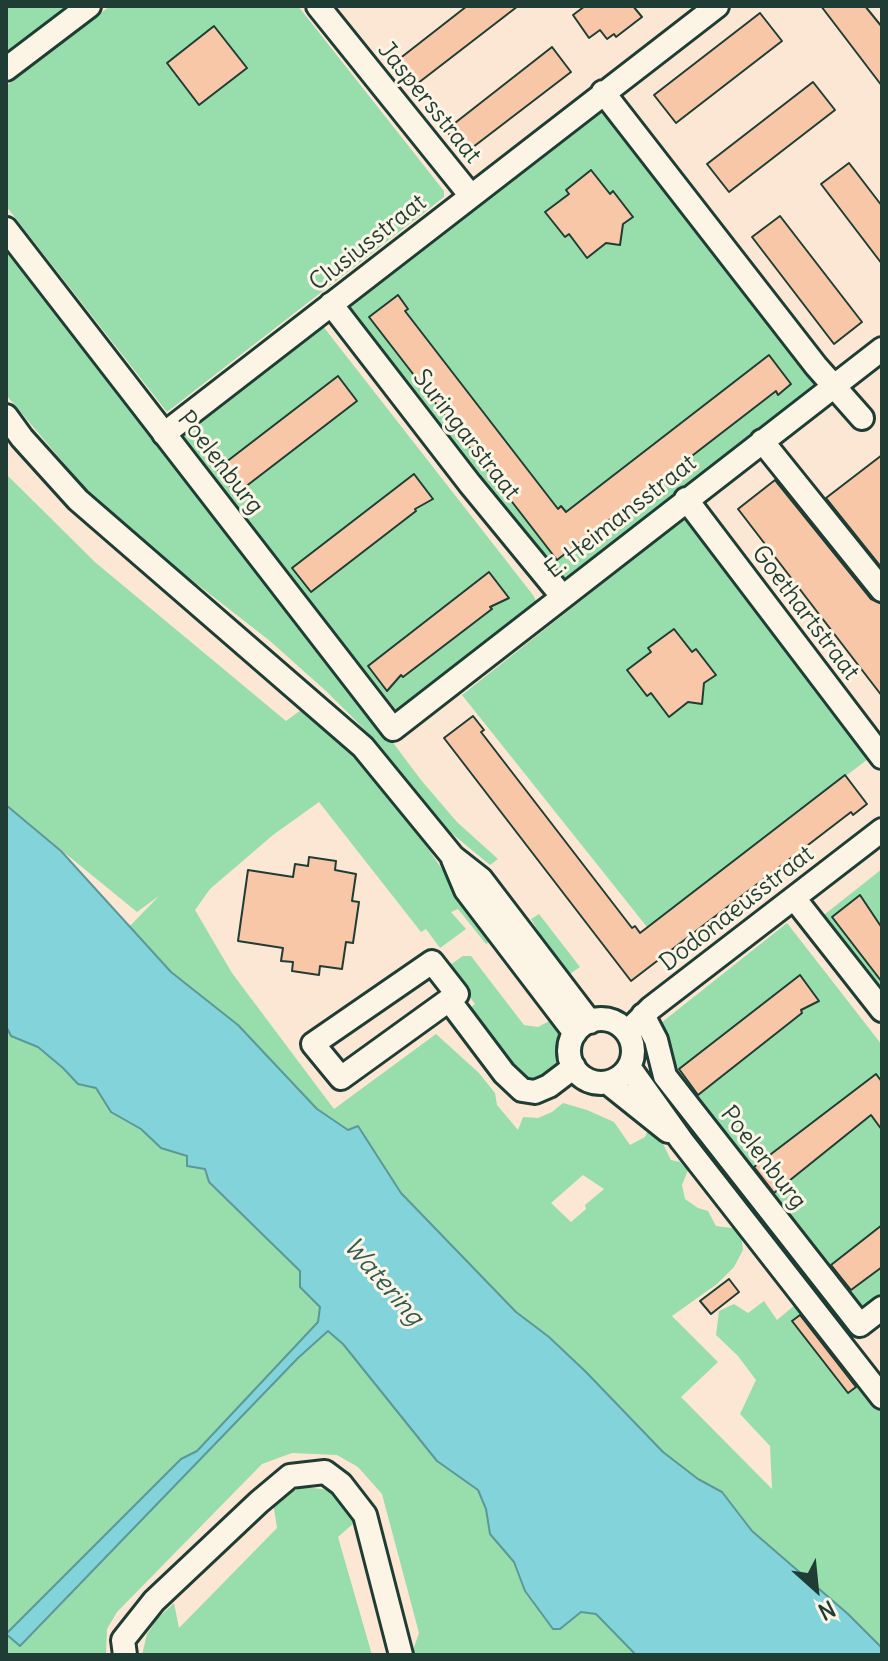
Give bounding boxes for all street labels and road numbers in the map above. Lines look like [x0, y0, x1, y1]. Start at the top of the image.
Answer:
street label: Jaspersstraat [371, 36, 487, 170]
street label: Clusiusstraat [304, 188, 432, 298]
street label: Suringarstraat [406, 364, 526, 506]
street label: Poelenburg [171, 406, 269, 520]
street label: E. Heimansstraat [540, 449, 702, 585]
street label: Goethartstraat [745, 540, 865, 686]
street label: Dodonaeusstraat [654, 840, 820, 978]
street label: Poelenburg [714, 1101, 812, 1215]

